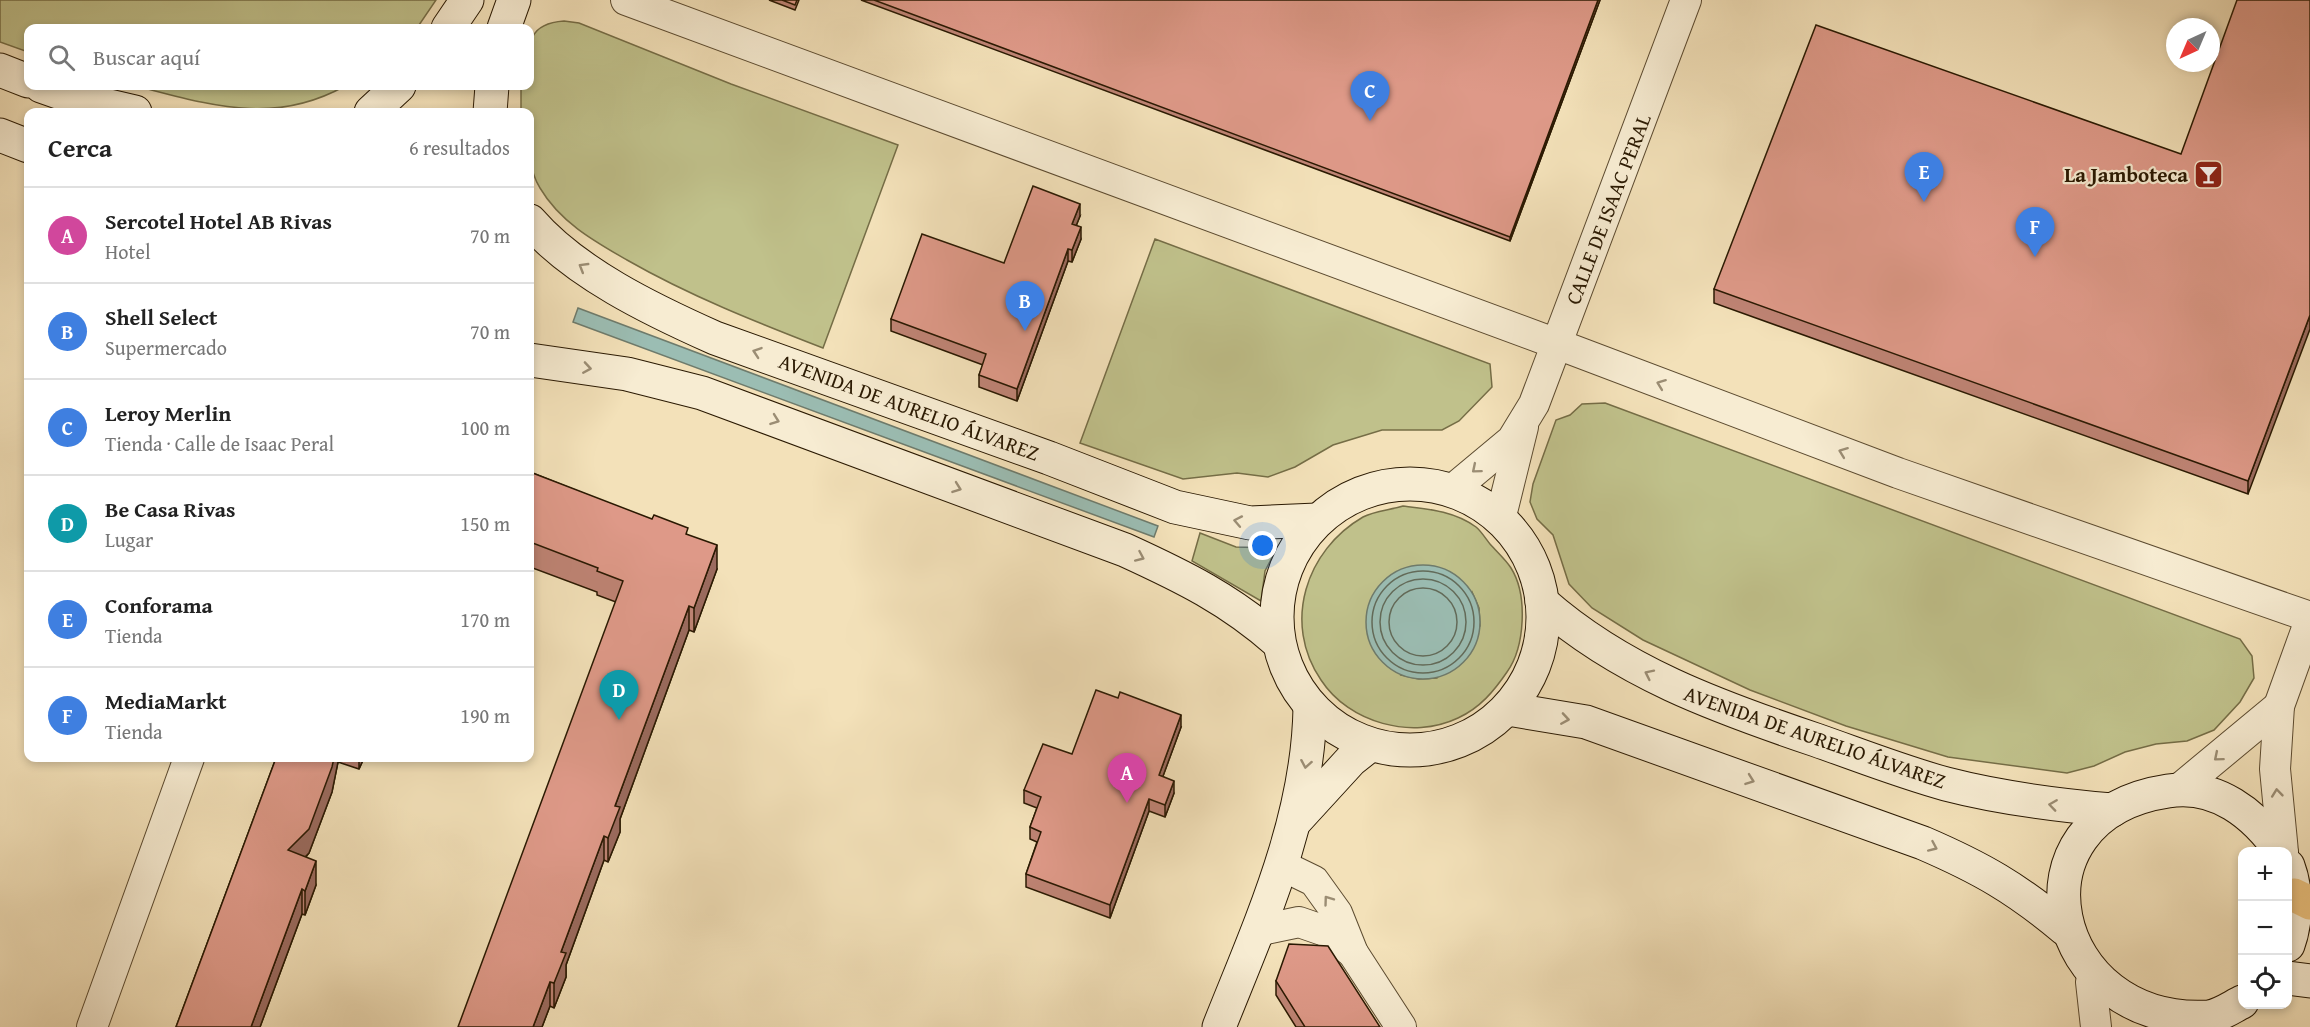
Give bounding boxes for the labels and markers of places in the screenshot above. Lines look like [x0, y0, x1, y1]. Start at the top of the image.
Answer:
pin: C [1350, 72, 1390, 121]
pin: E [1904, 152, 1944, 202]
bar icon: La Jamboteca [2193, 158, 2225, 190]
place label: La Jamboteca [2064, 159, 2188, 190]
pin: F [2016, 208, 2054, 257]
pin: B [1006, 282, 1044, 331]
pin: D [600, 670, 638, 720]
pin: A [1108, 754, 1146, 803]

